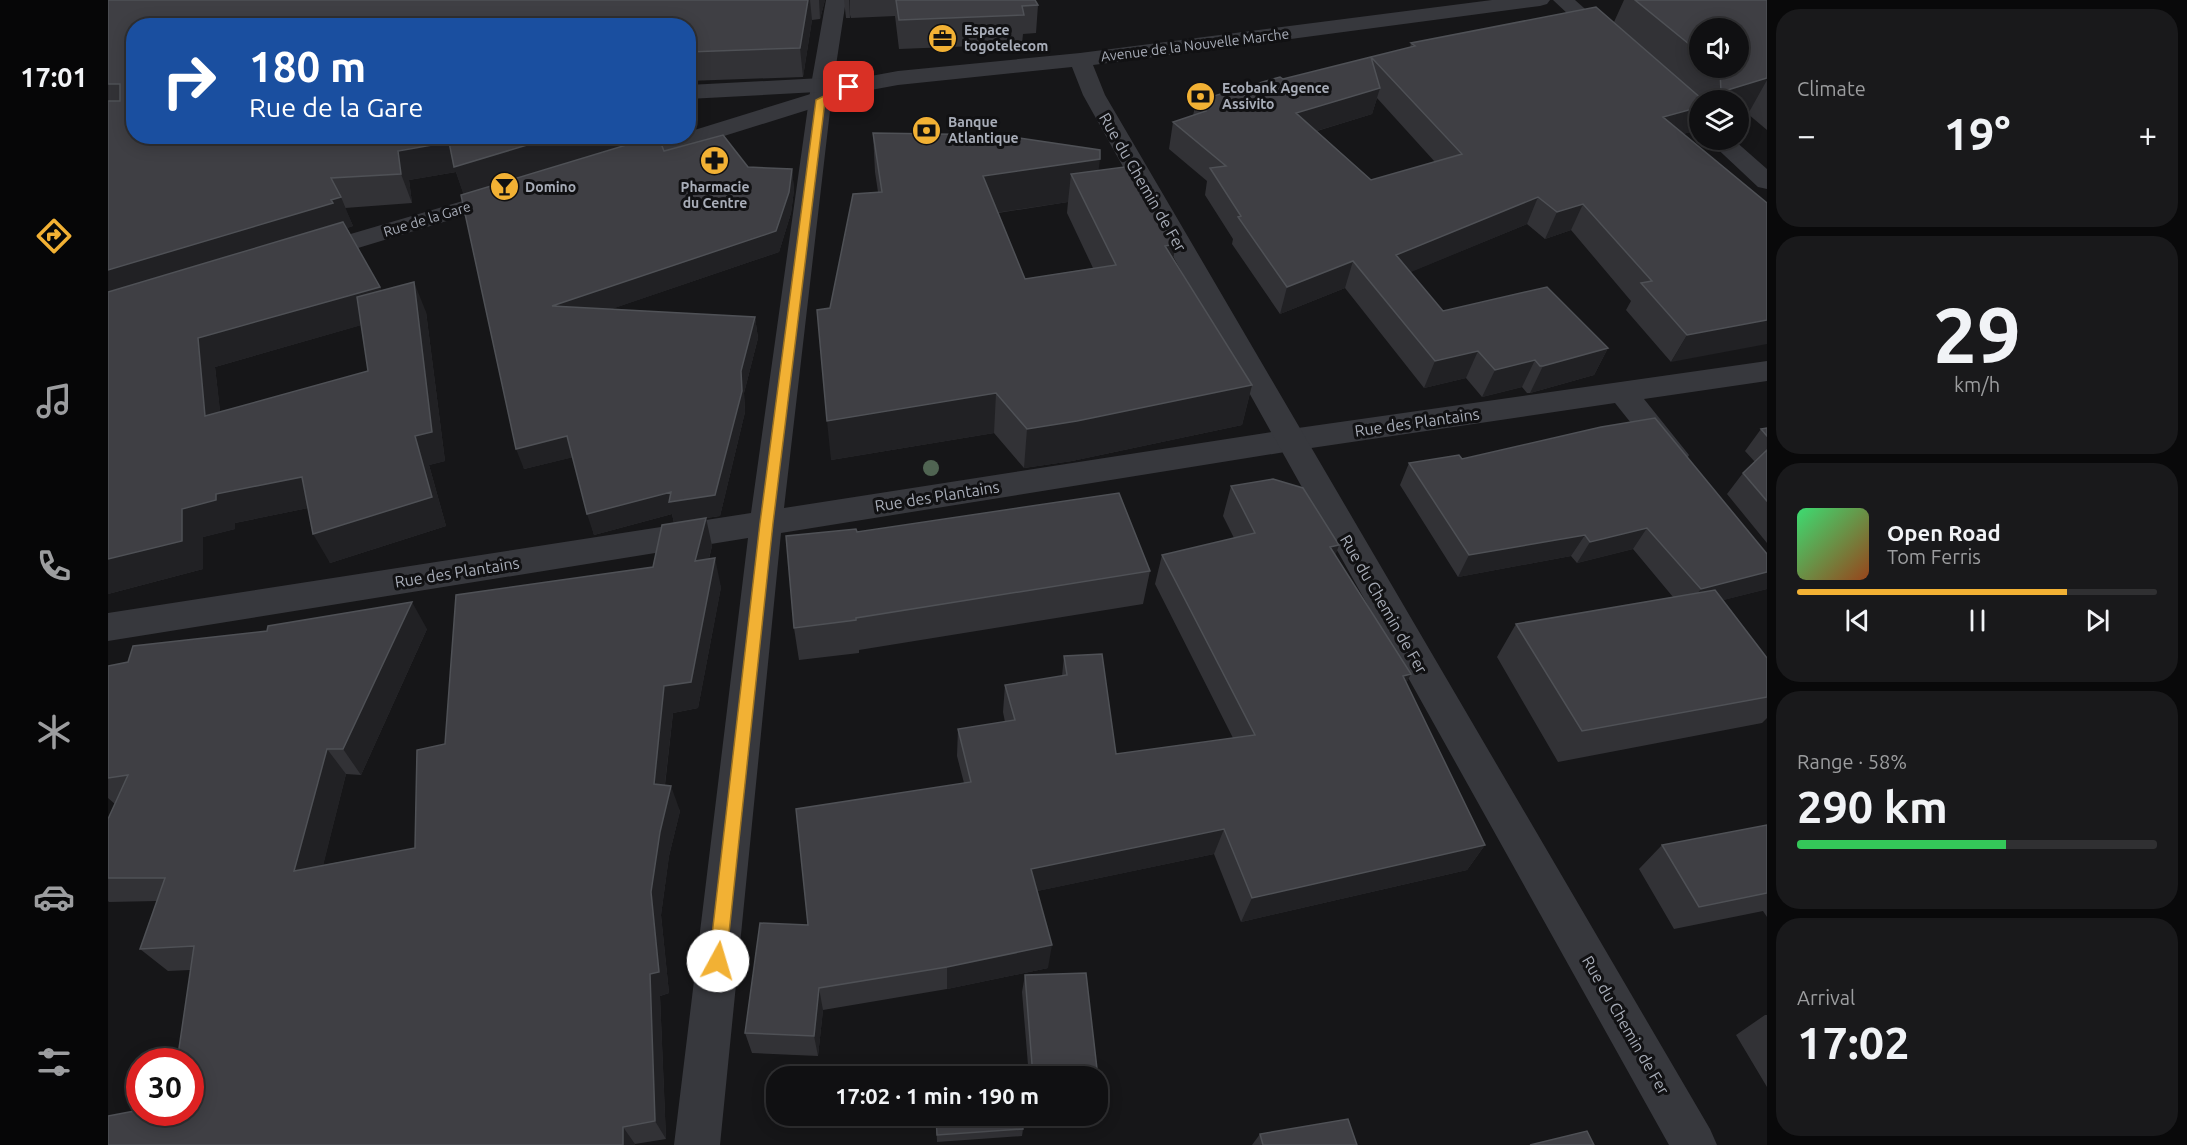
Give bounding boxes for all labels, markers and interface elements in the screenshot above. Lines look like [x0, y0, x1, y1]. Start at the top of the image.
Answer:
map controls [1689, 18, 1749, 150]
button: sound [1689, 18, 1749, 78]
office icon: Espace togotelecom [927, 22, 959, 54]
place label: Espace togotelecom [964, 22, 1048, 54]
street label: Avenue de la Nouvelle Marche [1100, 26, 1290, 64]
icon: right [150, 42, 228, 120]
text: 180 m [249, 43, 366, 90]
pin [823, 61, 874, 112]
text: 17:01 [20, 62, 88, 92]
icon: arrive [832, 70, 865, 103]
text: Climate [1797, 77, 1866, 100]
bank icon: Ecobank Agence Assivito [1185, 80, 1217, 112]
place label: Ecobank Agence Assivito [1222, 80, 1329, 112]
button: layers [1689, 90, 1749, 150]
text: Rue de la Gare [249, 92, 423, 122]
text: 19° [1944, 108, 2010, 159]
street label: Rue du Chemin de Fer [1096, 109, 1190, 255]
bank icon: Banque Atlantique [911, 114, 943, 146]
place label: Banque Atlantique [948, 114, 1019, 146]
text: − [1797, 116, 1816, 153]
text: + [2138, 116, 2157, 153]
pharmacy icon: Pharmacie du Centre [699, 144, 731, 176]
bar icon: Domino [488, 171, 520, 203]
place label: Domino [525, 179, 576, 195]
place label: Pharmacie du Centre [681, 179, 749, 211]
street label: Rue de la Gare [381, 198, 473, 240]
icon: directions [33, 215, 75, 257]
text: 29 [1933, 290, 2021, 378]
text: km/h [1954, 373, 2000, 396]
icon: music [33, 380, 75, 422]
street label: Rue des Plantains [1353, 404, 1481, 440]
street label: Rue des Plantains [873, 477, 1001, 515]
text: Open Road [1887, 520, 2001, 545]
street label: Rue du Chemin de Fer [1337, 531, 1431, 677]
icon: phone [33, 545, 75, 587]
text: Tom Ferris [1887, 545, 1981, 568]
street label: Rue des Plantains [393, 553, 521, 591]
icon: previous [1841, 604, 1874, 637]
icon: pause [1961, 604, 1994, 637]
icon: next [2081, 604, 2114, 637]
icon: climate [33, 711, 75, 753]
text: Range · 58% [1797, 750, 1907, 773]
text: 290 km [1797, 781, 1948, 832]
icon: car [33, 876, 75, 918]
position arrow [686, 929, 750, 993]
street label: Rue du Chemin de Fer [1579, 952, 1673, 1098]
text: Arrival [1797, 986, 1855, 1009]
text: 17:02 [1797, 1017, 1910, 1068]
icon: filters [33, 1041, 75, 1083]
speed limit sign: 30 [126, 1048, 204, 1126]
text: 17:02 · 1 min · 190 m [835, 1083, 1039, 1108]

